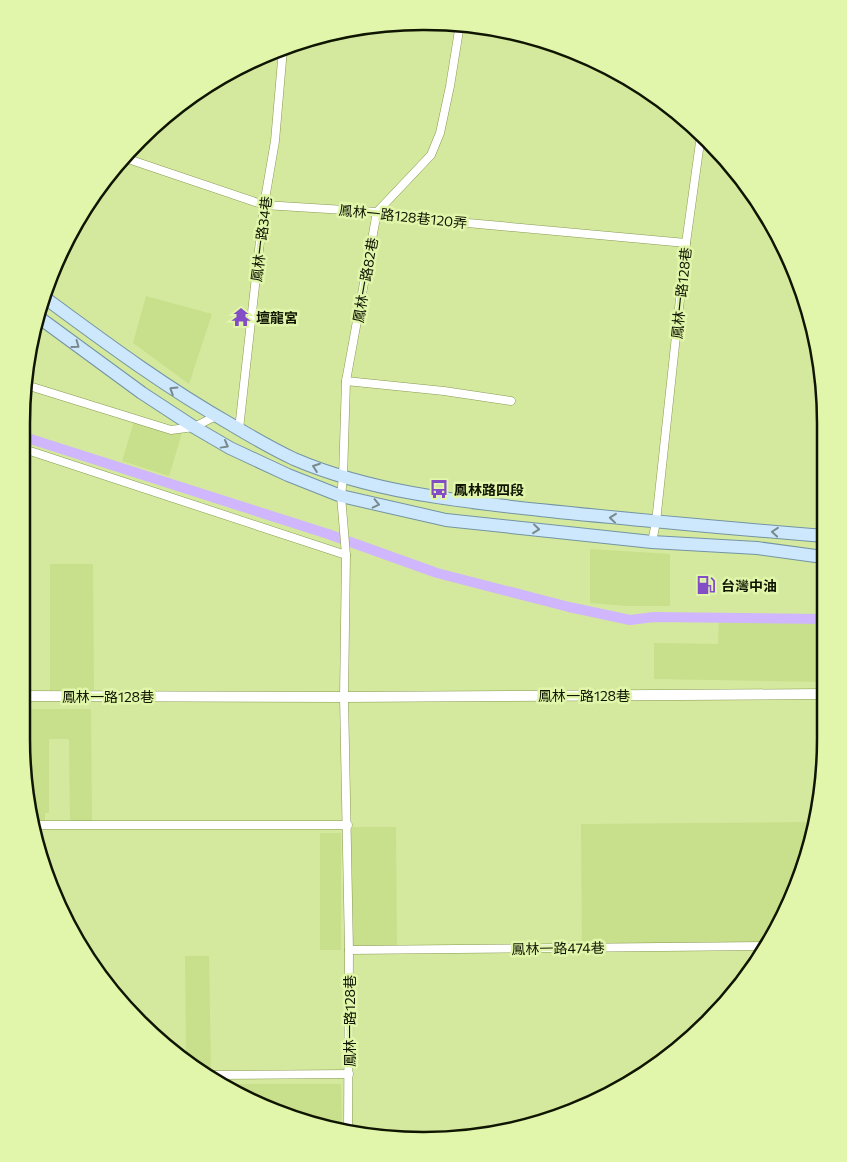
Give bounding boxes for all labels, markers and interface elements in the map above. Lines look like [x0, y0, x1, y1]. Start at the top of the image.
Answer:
street label: 鳳林一路34巷 [247, 195, 275, 283]
street label: 鳳林一路128巷120弄 [338, 201, 468, 231]
street label: 鳳林一路82巷 [349, 236, 381, 324]
street label: 鳳林一路128巷 [668, 246, 694, 340]
temple icon: 壇龍宮 [230, 306, 252, 328]
place label: 壇龍宮 [256, 309, 298, 326]
one-way arrow [70, 339, 80, 348]
one-way arrow [169, 386, 178, 396]
one-way arrow [220, 439, 229, 449]
one-way arrow [312, 463, 320, 473]
bus stop icon: 鳳林路四段 [428, 478, 450, 500]
place label: 鳳林路四段 [454, 481, 524, 498]
one-way arrow [371, 498, 380, 509]
one-way arrow [609, 513, 617, 524]
one-way arrow [532, 523, 540, 534]
one-way arrow [771, 526, 779, 537]
fuel station icon: 台灣中油 [695, 574, 717, 596]
place label: 台灣中油 [721, 577, 777, 594]
street label: 鳳林一路128巷 [538, 687, 630, 704]
street label: 鳳林一路128巷 [62, 688, 154, 705]
street label: 鳳林一路474巷 [511, 939, 605, 957]
street label: 鳳林一路128巷 [341, 975, 358, 1067]

